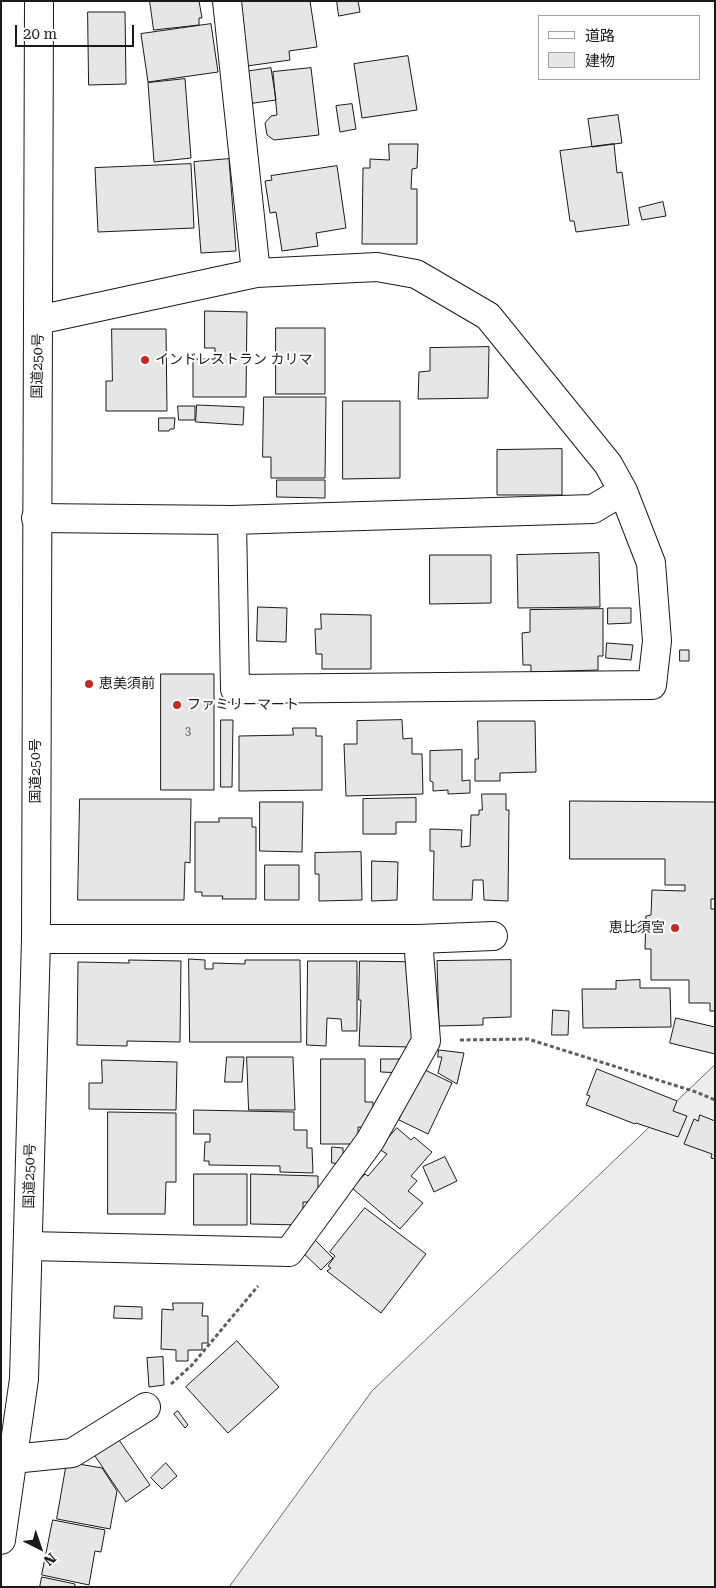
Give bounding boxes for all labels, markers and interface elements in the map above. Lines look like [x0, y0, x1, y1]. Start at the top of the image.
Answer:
scale bar [18, 15, 136, 47]
legend [538, 15, 701, 80]
text: 20 m [23, 25, 57, 43]
text: 道路 [585, 27, 615, 45]
text: 建物 [585, 52, 615, 70]
street label: 国道250号 [29, 333, 47, 399]
place label: インドレストラン カリマ [155, 352, 313, 368]
marker: インドレストラン カリマ [139, 354, 151, 366]
place label: 恵美須前 [99, 676, 155, 692]
marker: 恵美須前 [83, 678, 95, 690]
place label: ファミリーマート [187, 697, 299, 713]
marker: ファミリーマート [171, 699, 183, 711]
house number: 3 [185, 725, 191, 739]
street label: 国道250号 [28, 738, 44, 804]
place label: 恵比須宮 [609, 920, 665, 936]
marker: 恵比須宮 [669, 922, 681, 934]
street label: 国道250号 [21, 1143, 39, 1209]
north arrow [15, 1523, 65, 1573]
text: N [41, 1550, 59, 1569]

